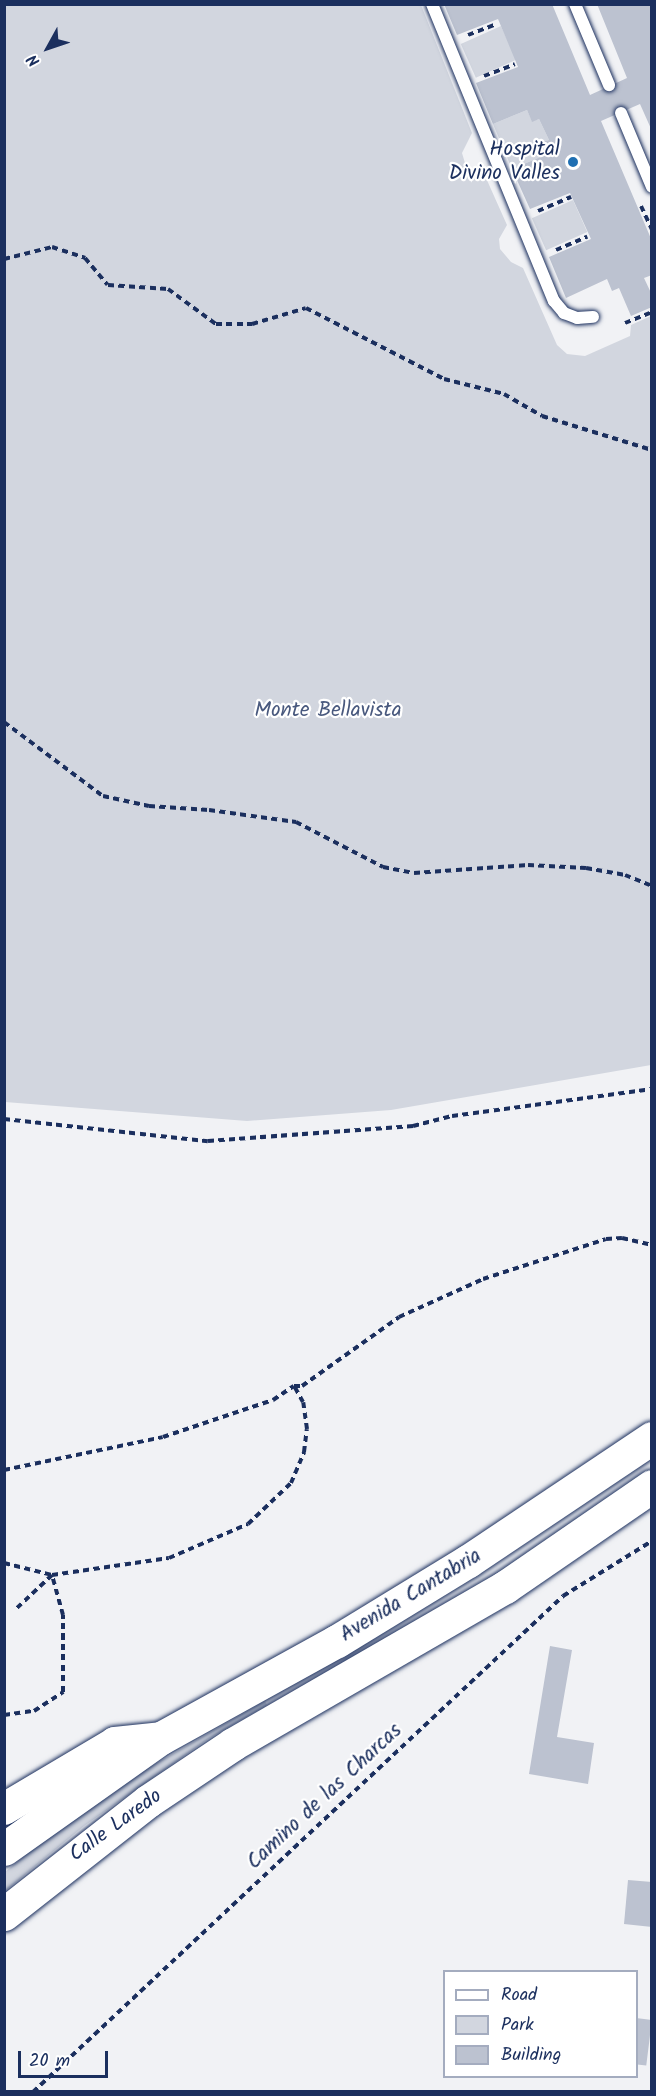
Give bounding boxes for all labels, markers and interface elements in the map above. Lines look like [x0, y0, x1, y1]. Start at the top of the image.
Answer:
north arrow [18, 18, 78, 78]
text: N [21, 48, 47, 72]
place label: Hospital Divino Valles [449, 137, 560, 187]
marker: Hospital Divino Valles [564, 153, 582, 171]
park label: Monte Bellavista [254, 698, 402, 724]
street label: Avenida Cantabria [336, 1544, 486, 1648]
street label: Camino de las Charcas [242, 1719, 408, 1875]
street label: Calle Laredo [65, 1784, 167, 1868]
legend [443, 1970, 638, 2078]
text: Road [501, 1981, 537, 2010]
text: Park [501, 2011, 534, 2040]
scale bar [21, 2039, 111, 2077]
text: Building [501, 2041, 561, 2070]
text: 20 m [29, 2047, 70, 2076]

